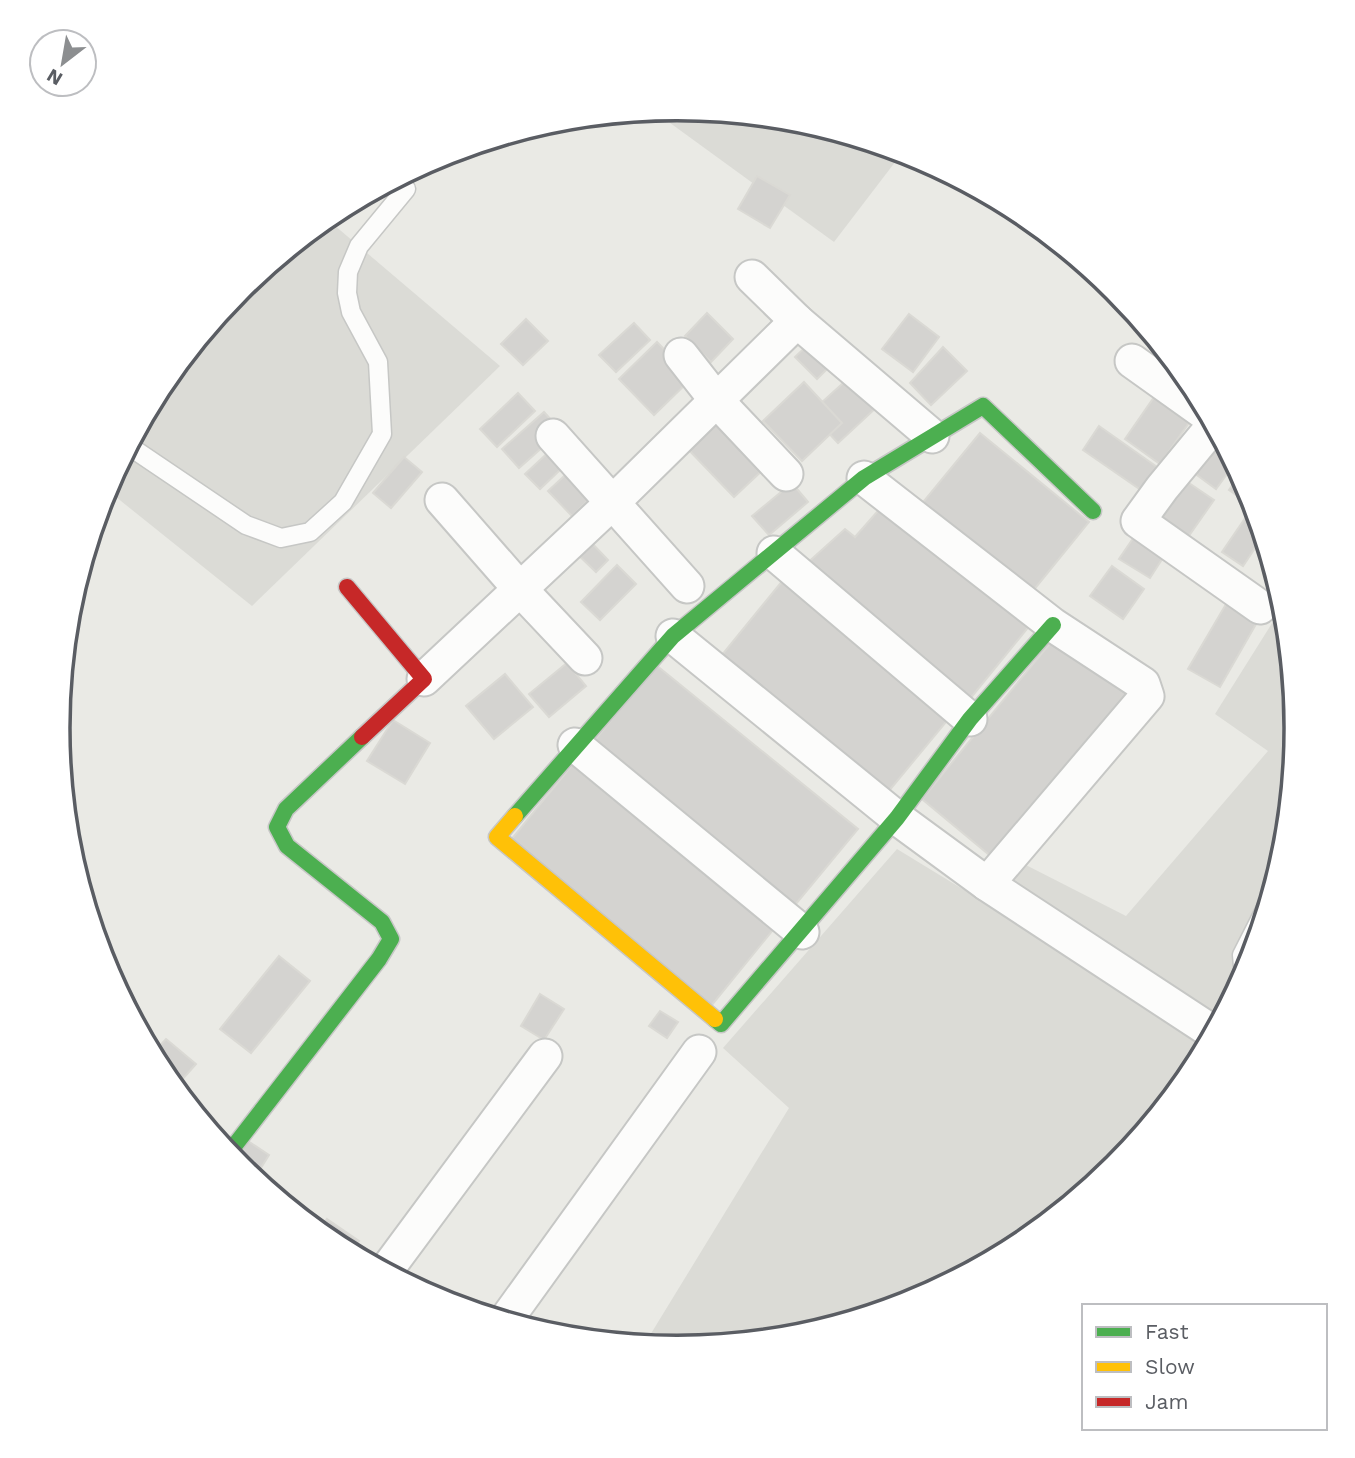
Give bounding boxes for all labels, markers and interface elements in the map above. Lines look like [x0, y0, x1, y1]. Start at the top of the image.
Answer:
north arrow [28, 28, 98, 98]
text: N [43, 64, 66, 91]
legend [1082, 1304, 1327, 1430]
text: Fast [1145, 1319, 1189, 1344]
text: Slow [1145, 1354, 1195, 1379]
text: Jam [1145, 1389, 1188, 1414]

